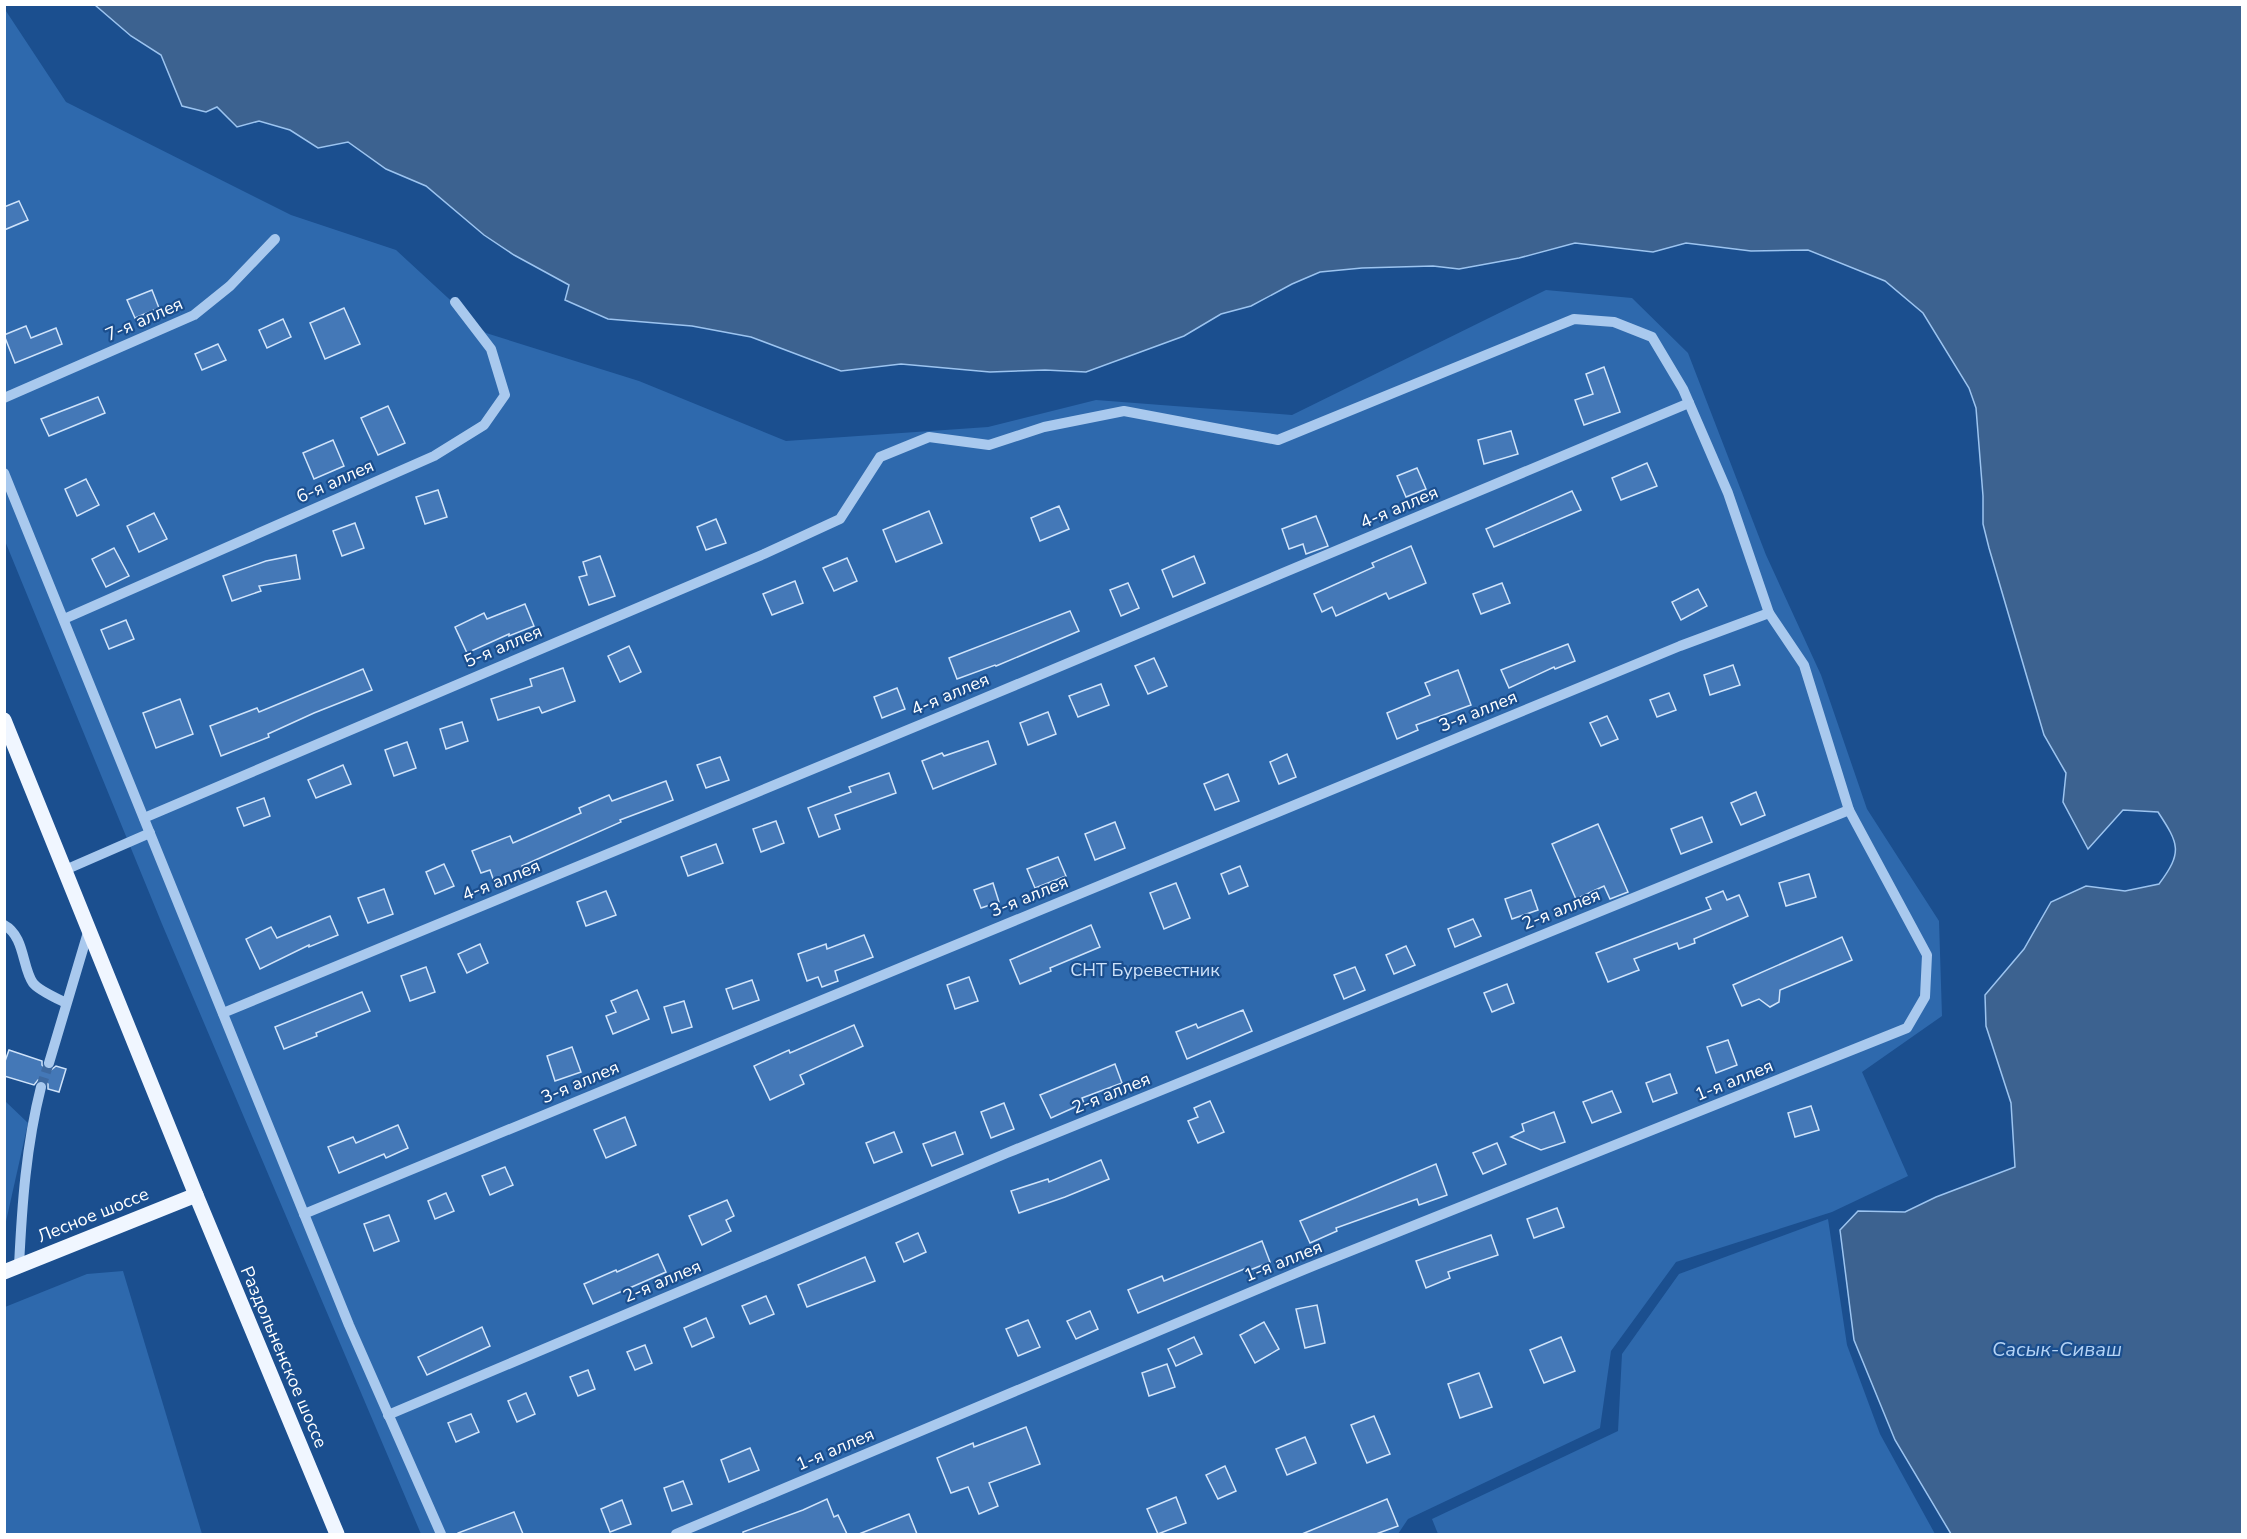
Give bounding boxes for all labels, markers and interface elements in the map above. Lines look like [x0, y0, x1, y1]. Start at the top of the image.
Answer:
street label: 7-я аллея [101, 291, 187, 347]
street label: 6-я аллея [292, 453, 378, 509]
street label: 4-я аллея [1356, 480, 1442, 534]
street label: 5-я аллея [460, 619, 546, 673]
street label: 4-я аллея [907, 667, 993, 721]
street label: 3-я аллея [1435, 684, 1521, 738]
street label: 4-я аллея [458, 853, 544, 907]
street label: 3-я аллея [986, 869, 1072, 923]
street label: 2-я аллея [1518, 882, 1604, 936]
park label: СНТ Буревестник [1070, 958, 1220, 982]
street label: 1-я аллея [1691, 1053, 1777, 1107]
street label: 3-я аллея [537, 1055, 623, 1109]
street label: 2-я аллея [1068, 1066, 1154, 1120]
street label: Лесное шоссе [34, 1182, 152, 1248]
street label: 1-я аллея [1240, 1234, 1326, 1288]
street label: 2-я аллея [619, 1254, 705, 1308]
street label: Раздольненское шоссе [235, 1262, 333, 1452]
water label: Сасык-Сиваш [1992, 1336, 2122, 1363]
street label: 1-я аллея [792, 1422, 878, 1476]

